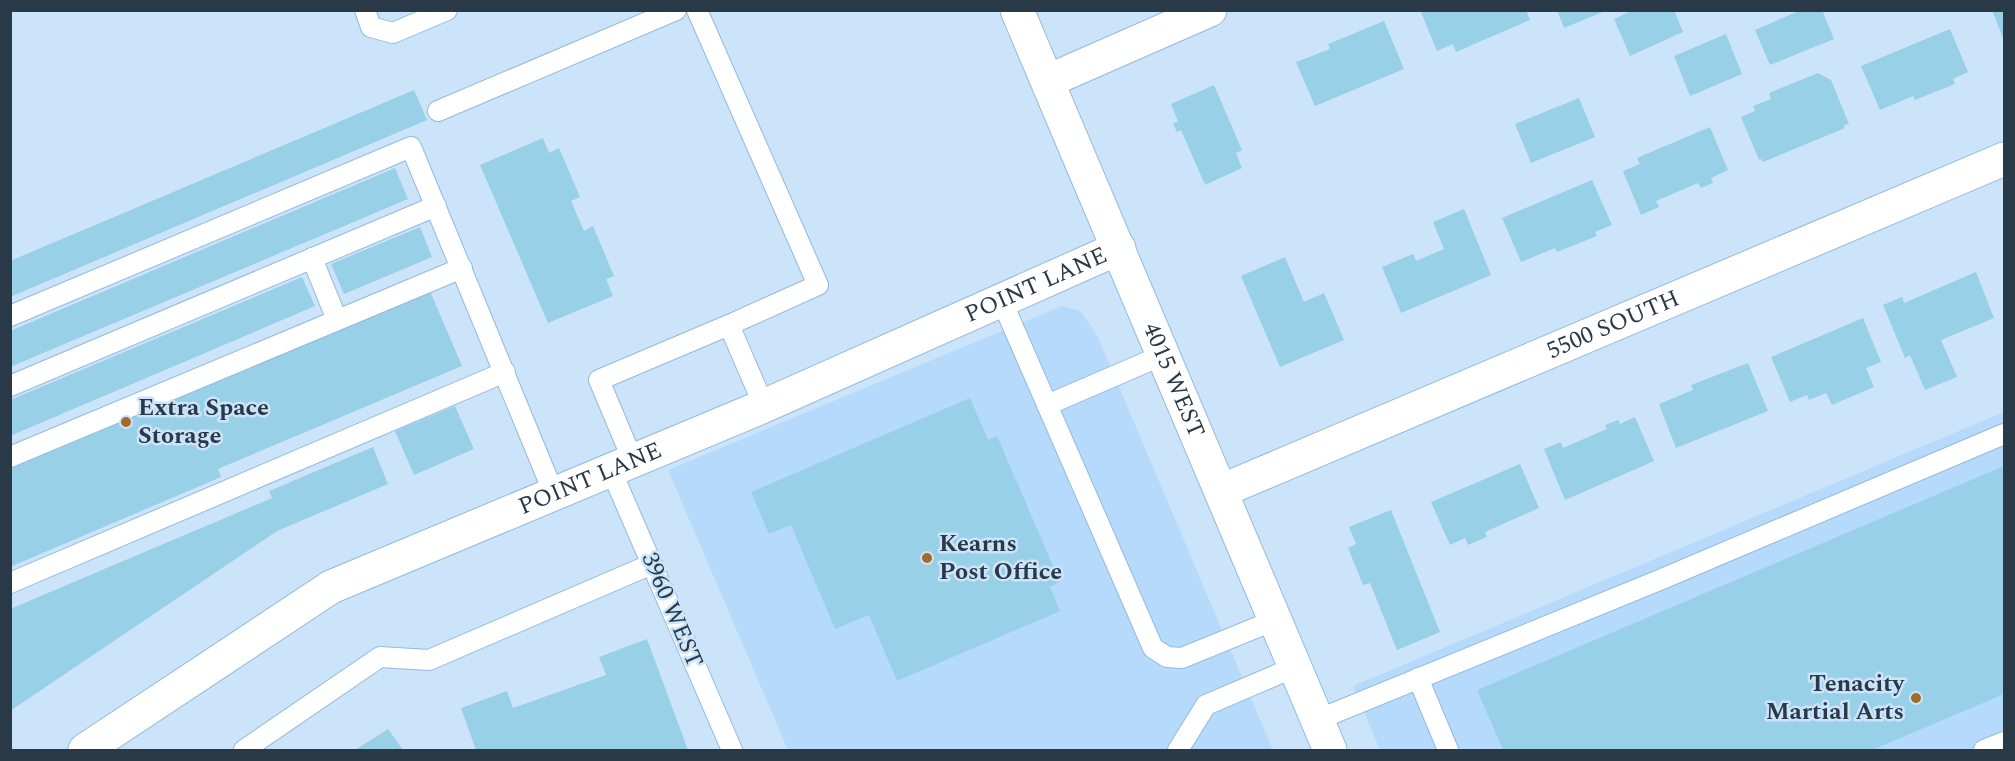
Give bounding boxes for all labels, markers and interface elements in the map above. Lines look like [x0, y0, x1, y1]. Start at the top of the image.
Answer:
street label: POINT LANE [959, 237, 1113, 332]
street label: 5500 SOUTH [1541, 281, 1685, 369]
street label: 4015 WEST [1133, 317, 1214, 444]
place label: Extra Space Storage [138, 390, 269, 454]
marker: Extra Space Storage [119, 415, 133, 429]
street label: POINT LANE [513, 433, 668, 525]
place label: Kearns Post Office [939, 526, 1062, 590]
street label: 3960 WEST [632, 547, 712, 673]
marker: Kearns Post Office [920, 551, 934, 565]
place label: Tenacity Martial Arts [1766, 666, 1906, 730]
marker: Tenacity Martial Arts [1909, 691, 1923, 705]

